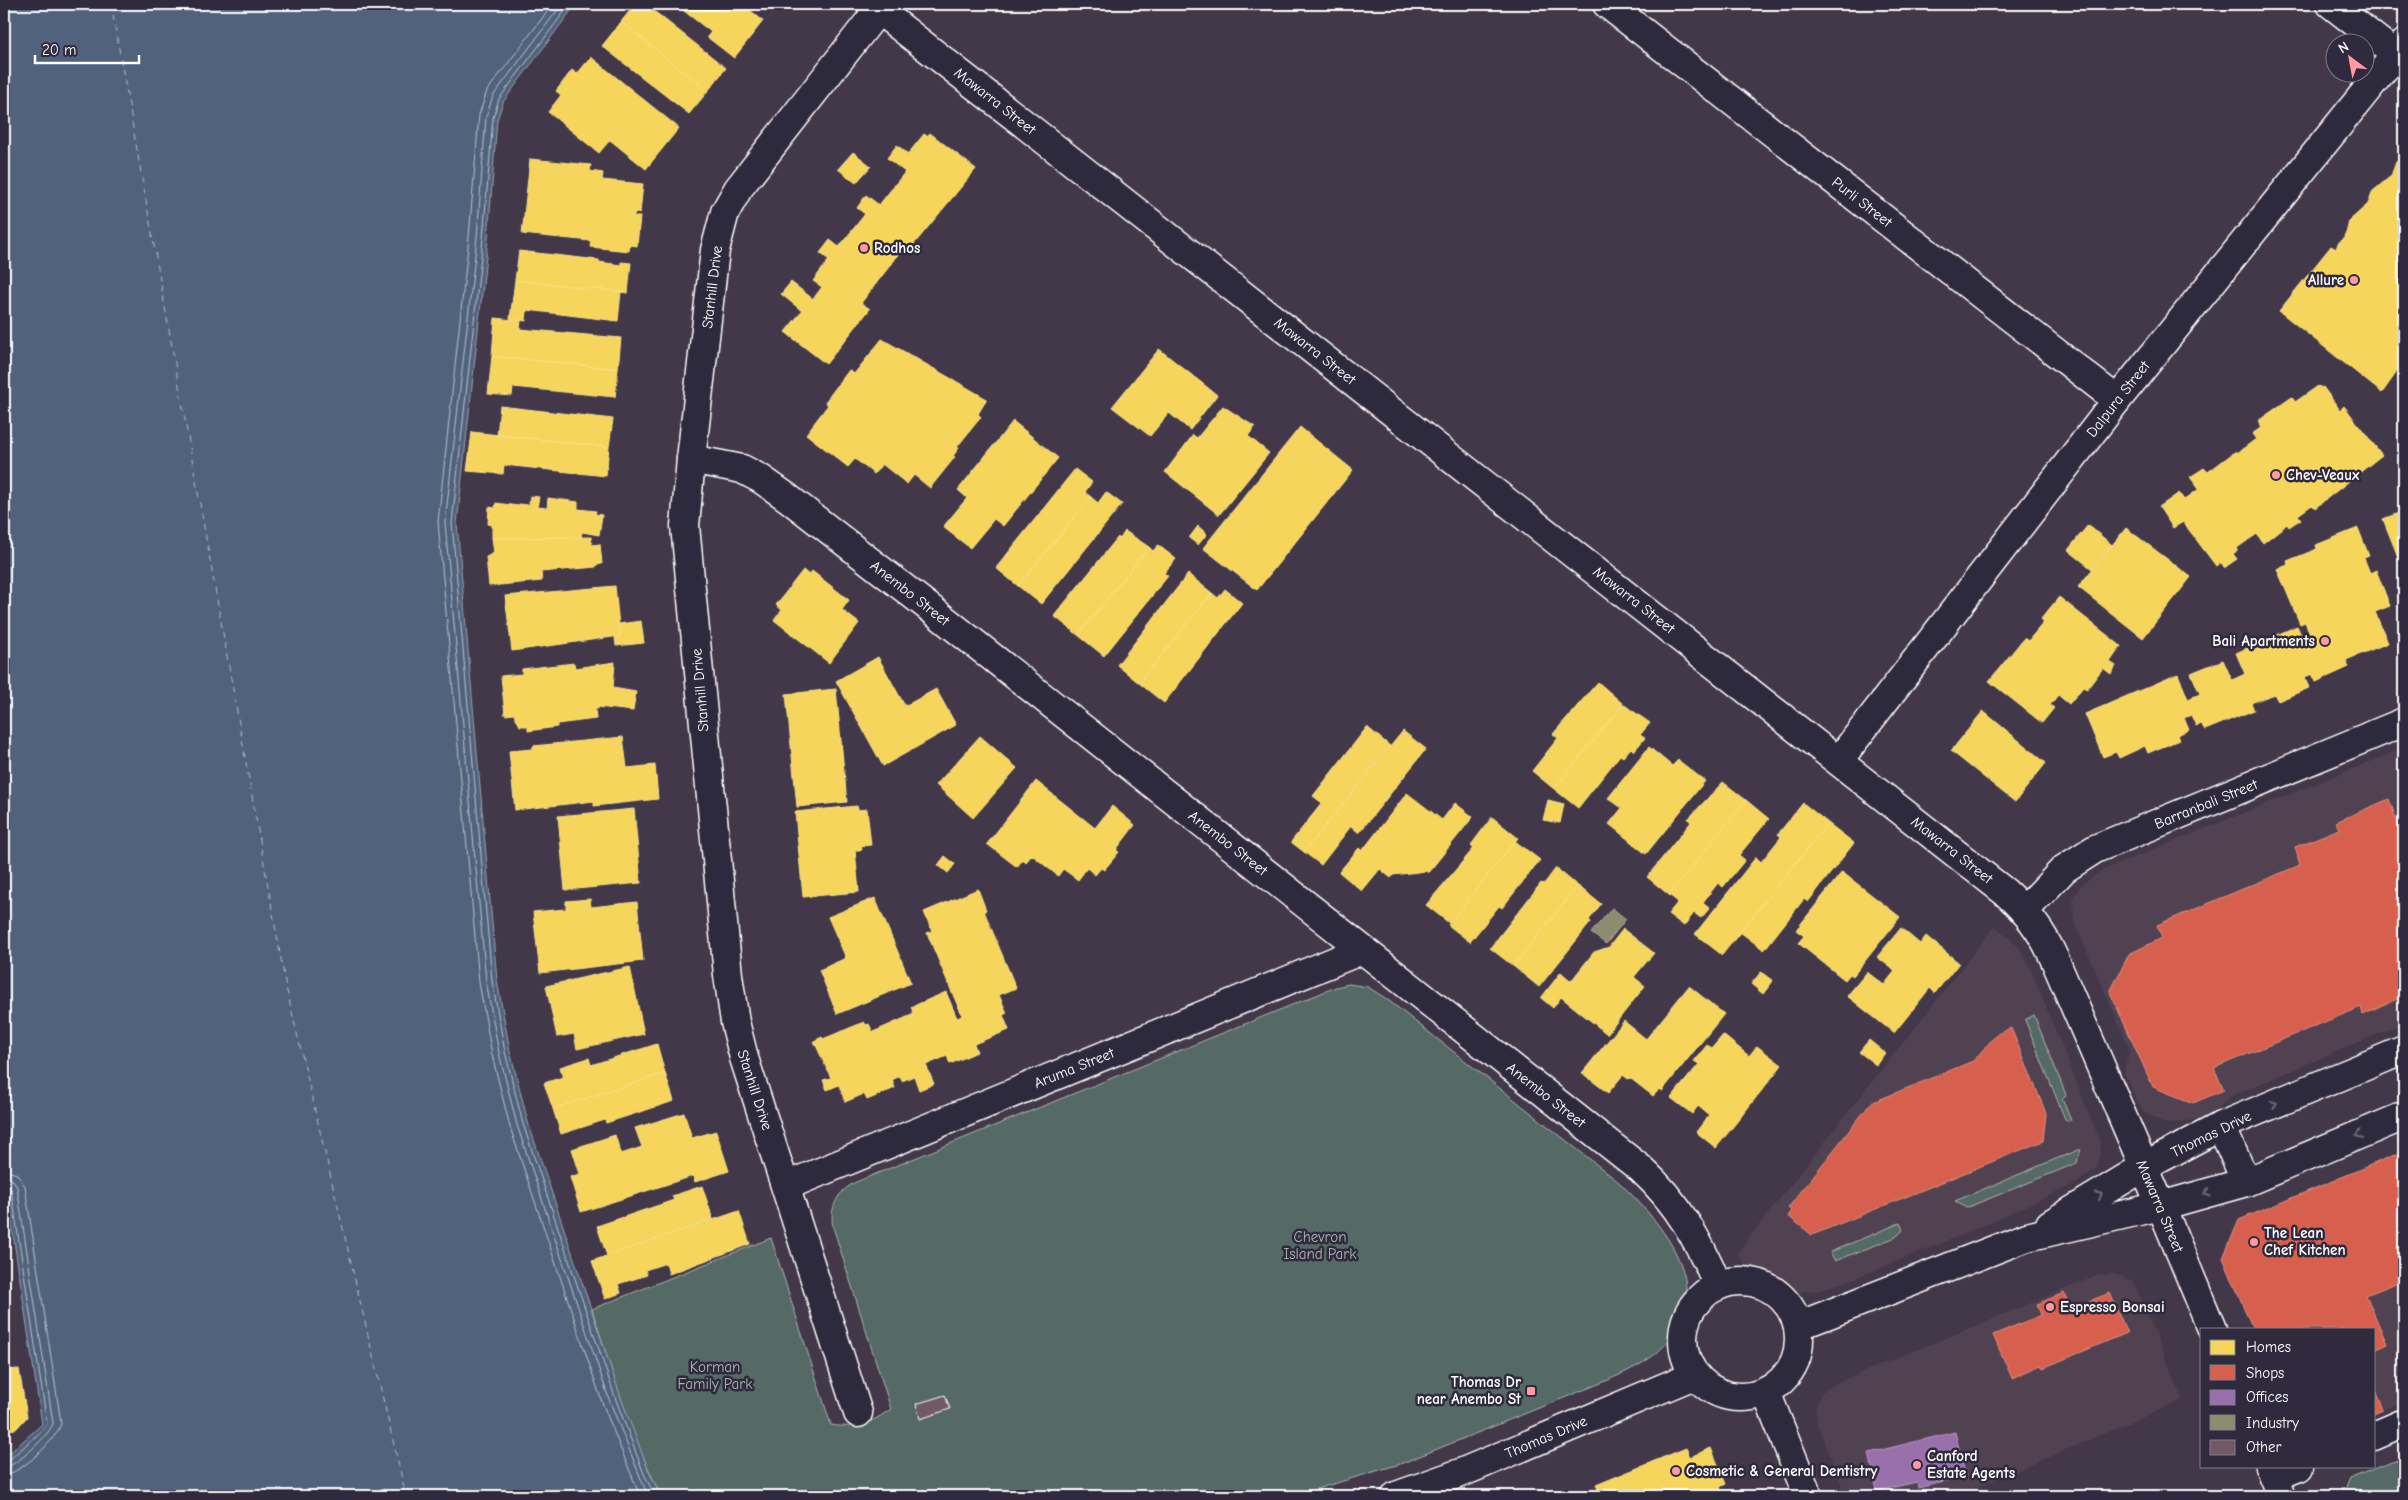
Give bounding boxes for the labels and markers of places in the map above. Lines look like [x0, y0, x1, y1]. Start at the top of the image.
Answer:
place label: Rodhos [874, 239, 920, 257]
marker: Rodhos [858, 242, 870, 254]
place label: Allure [2308, 271, 2344, 289]
marker: Allure [2348, 274, 2360, 286]
place label: Chev-Veaux [2286, 466, 2360, 484]
marker: Chev-Veaux [2270, 469, 2282, 481]
place label: Bali Apartments [2212, 632, 2315, 650]
marker: Bali Apartments [2319, 635, 2331, 647]
place label: The Lean Chef Kitchen [2264, 1224, 2346, 1259]
marker: The Lean Chef Kitchen [2248, 1236, 2260, 1248]
place label: Espresso Bonsai [2060, 1298, 2165, 1316]
marker: Espresso Bonsai [2044, 1301, 2056, 1313]
place label: Thomas Dr near Anembo St [1417, 1373, 1522, 1408]
marker: Thomas Dr near Anembo St [1525, 1385, 1537, 1397]
place label: Canford Estate Agents [1927, 1447, 2015, 1482]
marker: Canford Estate Agents [1911, 1459, 1923, 1471]
place label: Cosmetic & General Dentistry [1686, 1462, 1877, 1480]
marker: Cosmetic & General Dentistry [1670, 1465, 1682, 1477]

